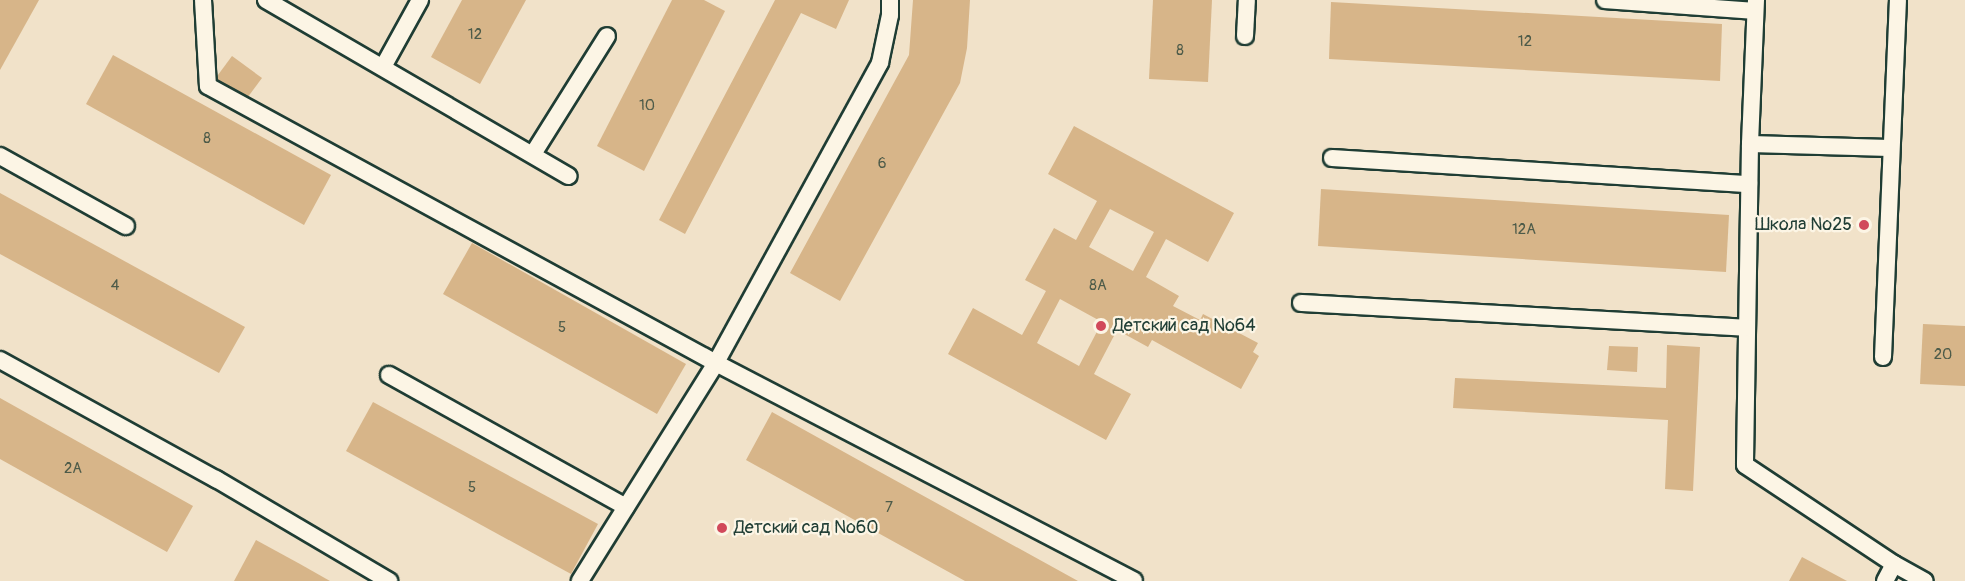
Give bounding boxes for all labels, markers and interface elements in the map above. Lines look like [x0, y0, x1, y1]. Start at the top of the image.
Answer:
house number: 12 [468, 26, 482, 44]
house number: 12 [1518, 33, 1532, 51]
house number: 8 [1176, 42, 1184, 60]
house number: 10 [639, 97, 655, 115]
house number: 8 [203, 130, 211, 148]
house number: 6 [878, 155, 886, 173]
place label: Школа №25 [1755, 214, 1852, 236]
marker: Школа №25 [1857, 218, 1871, 232]
house number: 12А [1512, 221, 1536, 239]
house number: 4 [111, 277, 119, 295]
house number: 8А [1089, 277, 1107, 295]
place label: Детский сад №64 [1113, 315, 1256, 337]
house number: 5 [558, 319, 566, 337]
marker: Детский сад №64 [1094, 319, 1108, 333]
house number: 20 [1934, 346, 1952, 364]
house number: 2А [64, 460, 82, 478]
house number: 5 [468, 479, 476, 497]
house number: 7 [885, 499, 893, 517]
place label: Детский сад №60 [734, 517, 879, 539]
marker: Детский сад №60 [715, 521, 729, 535]

